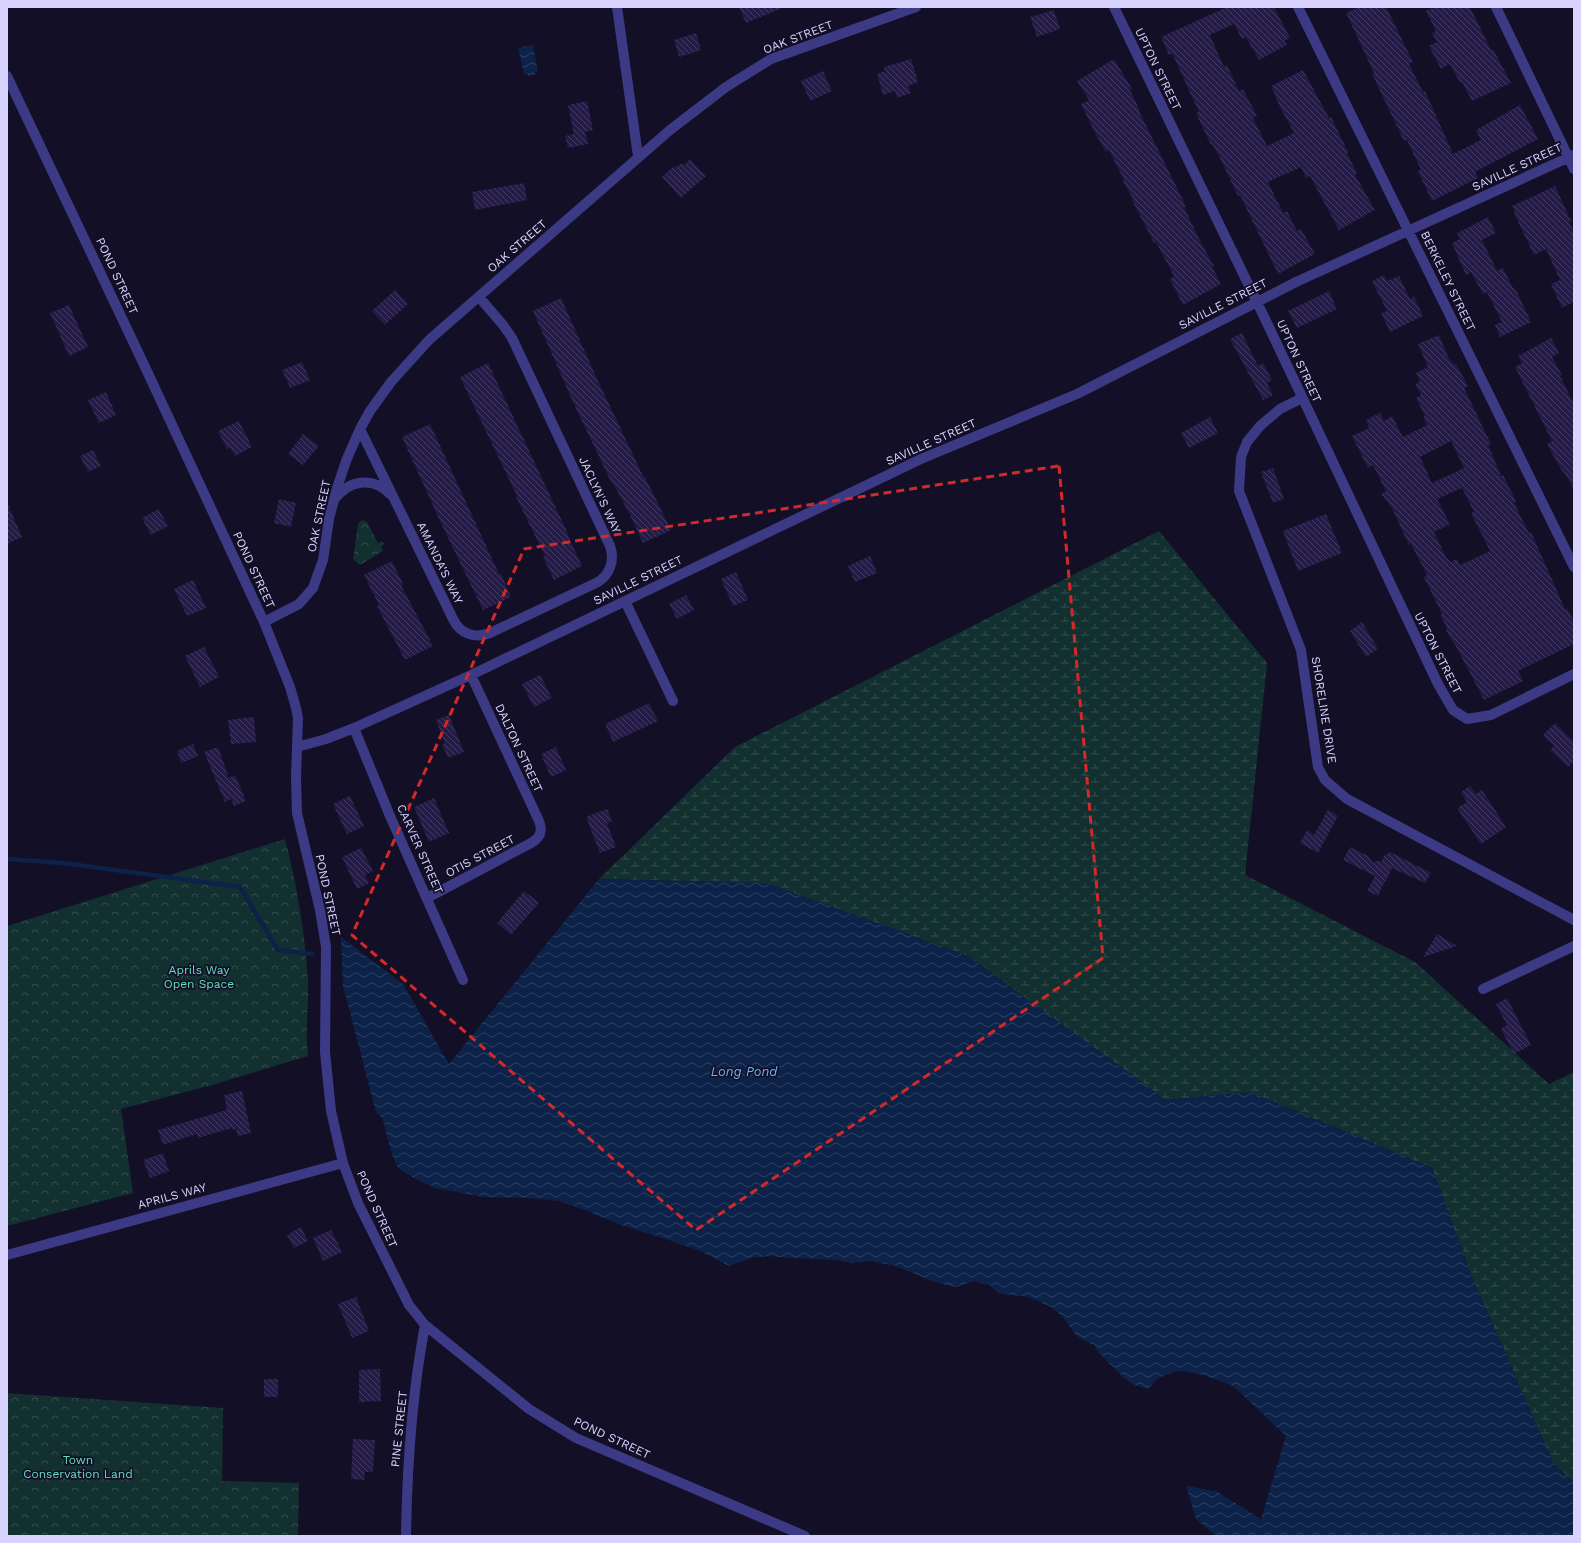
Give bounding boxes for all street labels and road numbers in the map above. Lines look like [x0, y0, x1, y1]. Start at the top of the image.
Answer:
street label: OAK STREET [761, 17, 835, 57]
street label: UPTON STREET [1132, 26, 1184, 112]
street label: SAVILLE STREET [1470, 140, 1564, 194]
street label: OAK STREET [485, 217, 549, 275]
street label: BERKELEY STREET [1418, 229, 1478, 333]
street label: POND STREET [93, 235, 141, 317]
street label: SAVILLE STREET [1176, 276, 1270, 332]
street label: UPTON STREET [1274, 317, 1324, 405]
street label: SAVILLE STREET [884, 416, 978, 468]
street label: JACLYN'S WAY [576, 454, 624, 536]
street label: OAK STREET [305, 479, 333, 553]
street label: AMANDA'S WAY [414, 520, 466, 606]
street label: POND STREET [230, 529, 278, 611]
street label: SAVILLE STREET [591, 552, 685, 608]
street label: UPTON STREET [1411, 610, 1465, 696]
street label: SHORELINE DRIVE [1309, 656, 1339, 765]
street label: DALTON STREET [492, 702, 546, 794]
street label: CARVER STREET [394, 802, 446, 896]
street label: OTIS STREET [443, 832, 517, 880]
street label: POND STREET [313, 853, 343, 937]
street label: POND STREET [354, 1168, 400, 1250]
street label: APRILS WAY [136, 1180, 208, 1212]
street label: PINE STREET [388, 1390, 410, 1468]
street label: POND STREET [571, 1414, 653, 1462]

